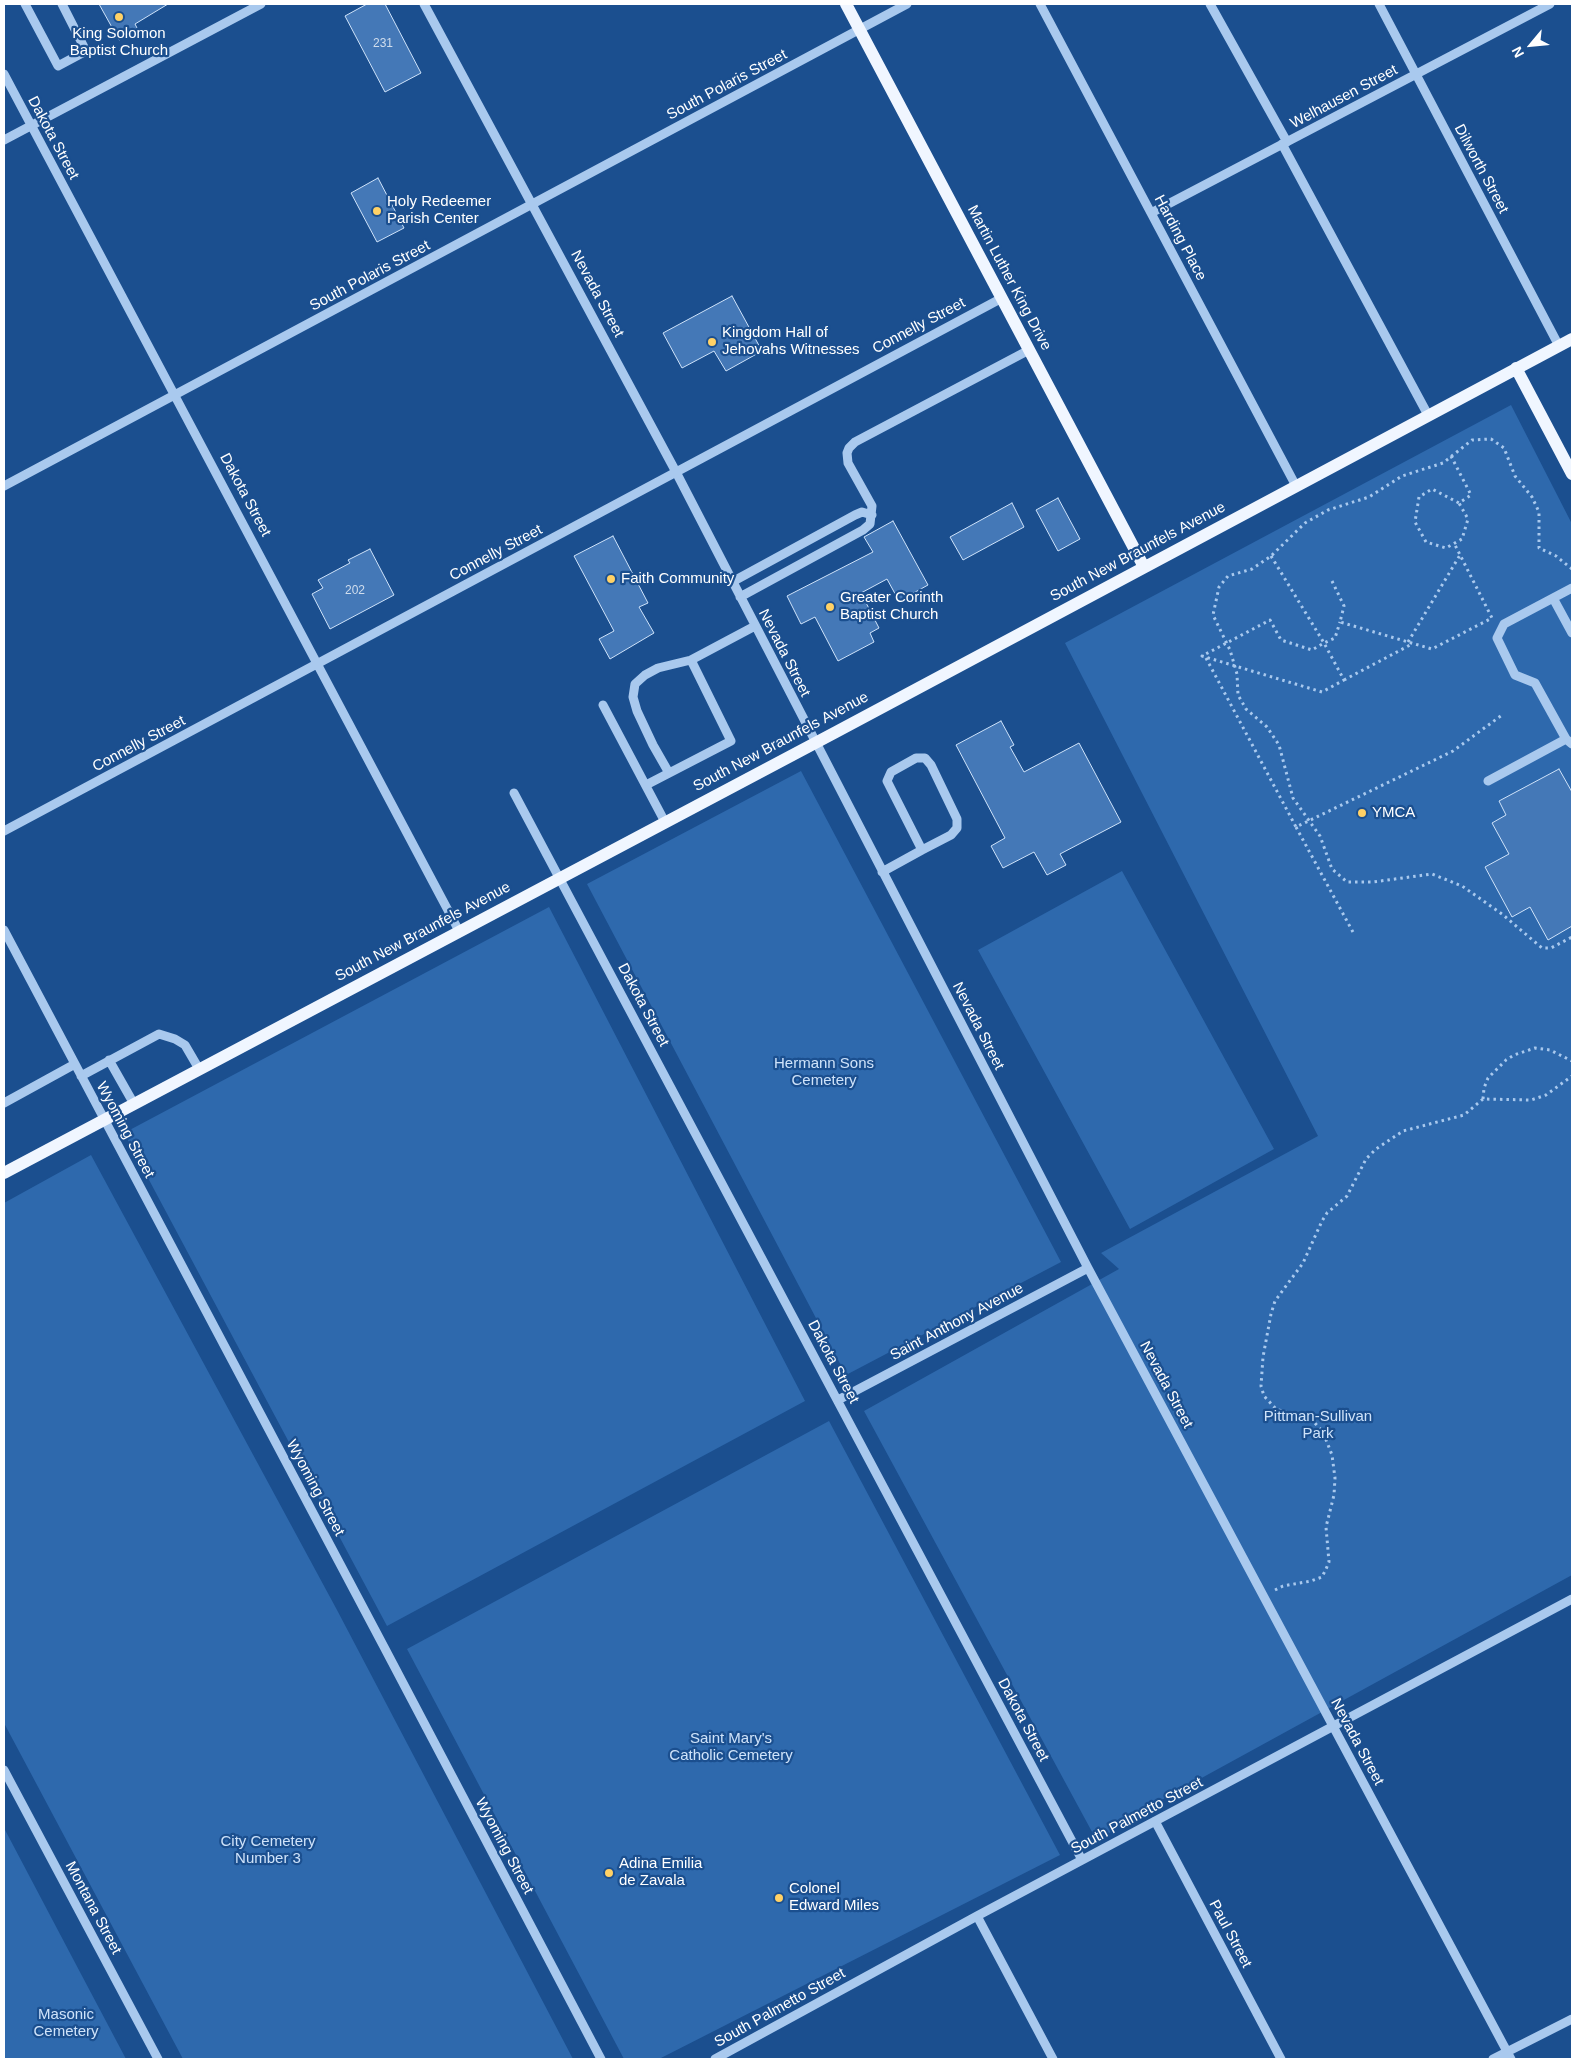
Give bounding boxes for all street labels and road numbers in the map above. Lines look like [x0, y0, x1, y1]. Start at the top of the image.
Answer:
street label: South Polaris Street [664, 46, 790, 124]
street label: Welhausen Street [1287, 61, 1401, 133]
street label: Dakota Street [24, 93, 82, 183]
street label: Dilworth Street [1450, 121, 1512, 217]
street label: Harding Place [1150, 192, 1210, 284]
street label: Martin Luther King Drive [963, 202, 1055, 354]
street label: South Polaris Street [307, 237, 433, 315]
street label: Nevada Street [567, 247, 627, 341]
street label: Connelly Street [869, 294, 969, 358]
street label: Dakota Street [216, 450, 274, 540]
street label: South New Braunfels Avenue [1047, 498, 1229, 606]
street label: Connelly Street [446, 521, 546, 585]
street label: Nevada Street [754, 606, 814, 700]
street label: South New Braunfels Avenue [690, 688, 872, 796]
street label: Connelly Street [89, 712, 189, 776]
street label: South New Braunfels Avenue [332, 878, 514, 986]
street label: Dakota Street [614, 960, 672, 1050]
street label: Nevada Street [948, 979, 1008, 1073]
street label: Wyoming Street [92, 1079, 158, 1181]
street label: Saint Anthony Avenue [887, 1279, 1027, 1365]
street label: Dakota Street [804, 1317, 862, 1407]
street label: Nevada Street [1136, 1338, 1196, 1432]
street label: Wyoming Street [282, 1437, 348, 1539]
street label: Dakota Street [994, 1675, 1052, 1765]
street label: Nevada Street [1327, 1695, 1387, 1789]
street label: South Palmetto Street [1068, 1774, 1206, 1858]
street label: Wyoming Street [471, 1795, 537, 1897]
street label: Montana Street [61, 1858, 125, 1958]
street label: Paul Street [1205, 1897, 1255, 1971]
street label: South Palmetto Street [711, 1965, 849, 2051]

